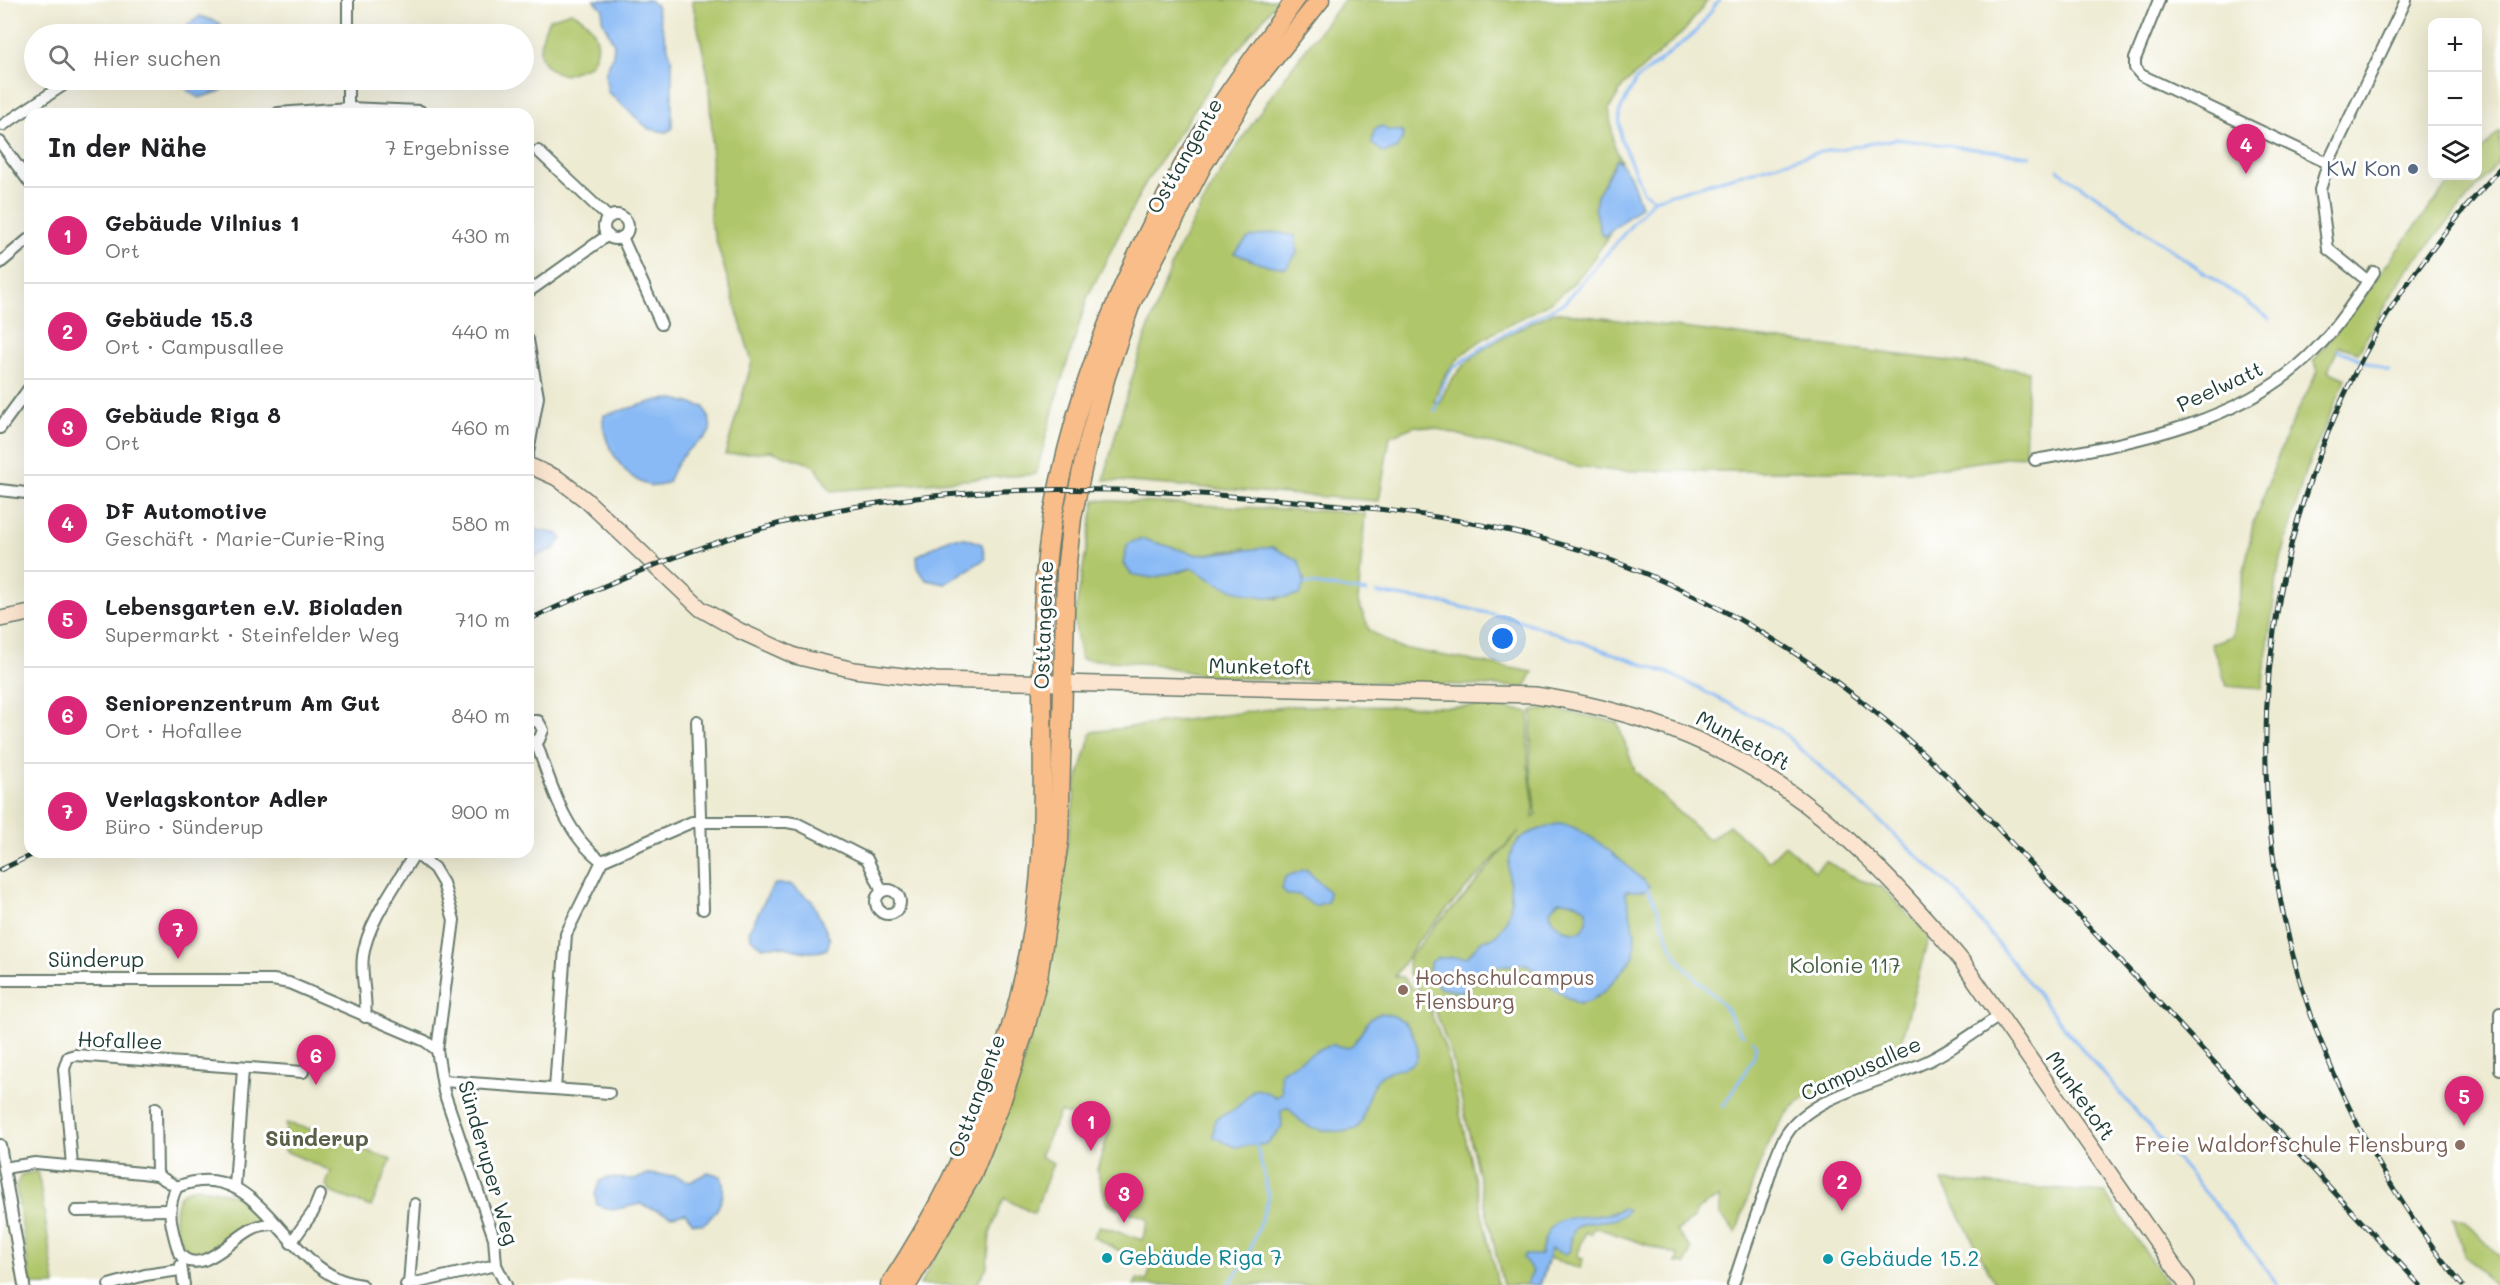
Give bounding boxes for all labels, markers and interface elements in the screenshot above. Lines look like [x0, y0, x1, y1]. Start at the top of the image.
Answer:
map controls [2428, 18, 2482, 180]
button: + [2428, 18, 2482, 72]
search box [24, 24, 534, 90]
icon: search [45, 41, 78, 74]
text: Hier suchen [93, 43, 221, 72]
button: − [2428, 72, 2482, 126]
street label: Osttangente [1140, 93, 1228, 218]
pin: 4 [2226, 124, 2266, 174]
button: layers [2428, 126, 2482, 180]
text: In der Nähe [48, 130, 207, 164]
text: 7 Ergebnisse [385, 134, 510, 160]
place label: KW Kon [2326, 154, 2401, 181]
marker: KW Kon [2406, 162, 2420, 176]
text: Gebäude Vilnius 1 [105, 208, 299, 237]
text: 1 [63, 222, 72, 248]
text: 430 m [452, 222, 510, 248]
text: Ort [105, 237, 140, 263]
text: Gebäude 15.3 [105, 304, 253, 333]
text: 2 [62, 318, 73, 344]
text: 440 m [452, 318, 510, 344]
text: Ort · Campusallee [105, 333, 284, 359]
street label: Peelwatt [2172, 354, 2267, 417]
text: Gebäude Riga 8 [105, 400, 281, 429]
text: 3 [62, 414, 74, 440]
text: 460 m [452, 414, 510, 440]
text: Ort [105, 429, 140, 455]
text: DF Automotive [105, 496, 267, 525]
text: 4 [61, 510, 74, 536]
text: 580 m [452, 510, 510, 536]
text: Geschäft · Marie-Curie-Ring [105, 525, 385, 551]
street label: Osttangente [1027, 560, 1058, 690]
text: Lebensgarten e.V. Bioladen [105, 592, 403, 621]
text: 5 [62, 606, 73, 632]
text: 710 m [455, 606, 510, 632]
text: Supermarkt · Steinfelder Weg [105, 621, 399, 647]
your location [1488, 624, 1517, 653]
street label: Munketoft [1208, 651, 1312, 680]
text: Seniorenzentrum Am Gut [105, 688, 380, 717]
text: 6 [61, 702, 74, 728]
text: 840 m [451, 702, 510, 728]
street label: Munketoft [1692, 704, 1796, 776]
text: Ort · Hofallee [105, 717, 242, 743]
text: Verlagskontor Adler [105, 784, 328, 813]
text: 7 [62, 798, 73, 824]
text: 900 m [451, 798, 510, 824]
text: Büro · Sünderup [105, 813, 263, 839]
pin: 7 [158, 910, 198, 959]
street label: Sünderup [48, 945, 144, 972]
park label: Kolonie 117 [1789, 951, 1901, 978]
place label: Hochschulcampus Flensburg [1415, 963, 1595, 1014]
marker: Hochschulcampus Flensburg [1396, 983, 1410, 997]
street label: Hofallee [77, 1025, 163, 1054]
street label: Campusallee [1796, 1029, 1925, 1106]
street label: Osttangente [941, 1030, 1010, 1161]
pin: 6 [296, 1036, 336, 1085]
street label: Munketoft [2041, 1045, 2122, 1145]
pin: 5 [2444, 1076, 2484, 1126]
street label: Sünderuper Weg [453, 1077, 526, 1248]
pin: 1 [1072, 1102, 1110, 1151]
district label: Sünderup [265, 1123, 369, 1152]
place label: Freie Waldorfschule Flensburg [2135, 1130, 2448, 1157]
marker: Freie Waldorfschule Flensburg [2453, 1138, 2467, 1152]
pin: 2 [1822, 1162, 1862, 1211]
pin: 3 [1104, 1174, 1144, 1223]
place label: Gebäude Riga 7 [1119, 1243, 1282, 1270]
place label: Gebäude 15.2 [1840, 1244, 1979, 1271]
marker: Gebäude Riga 7 [1100, 1251, 1114, 1265]
marker: Gebäude 15.2 [1821, 1252, 1835, 1266]

